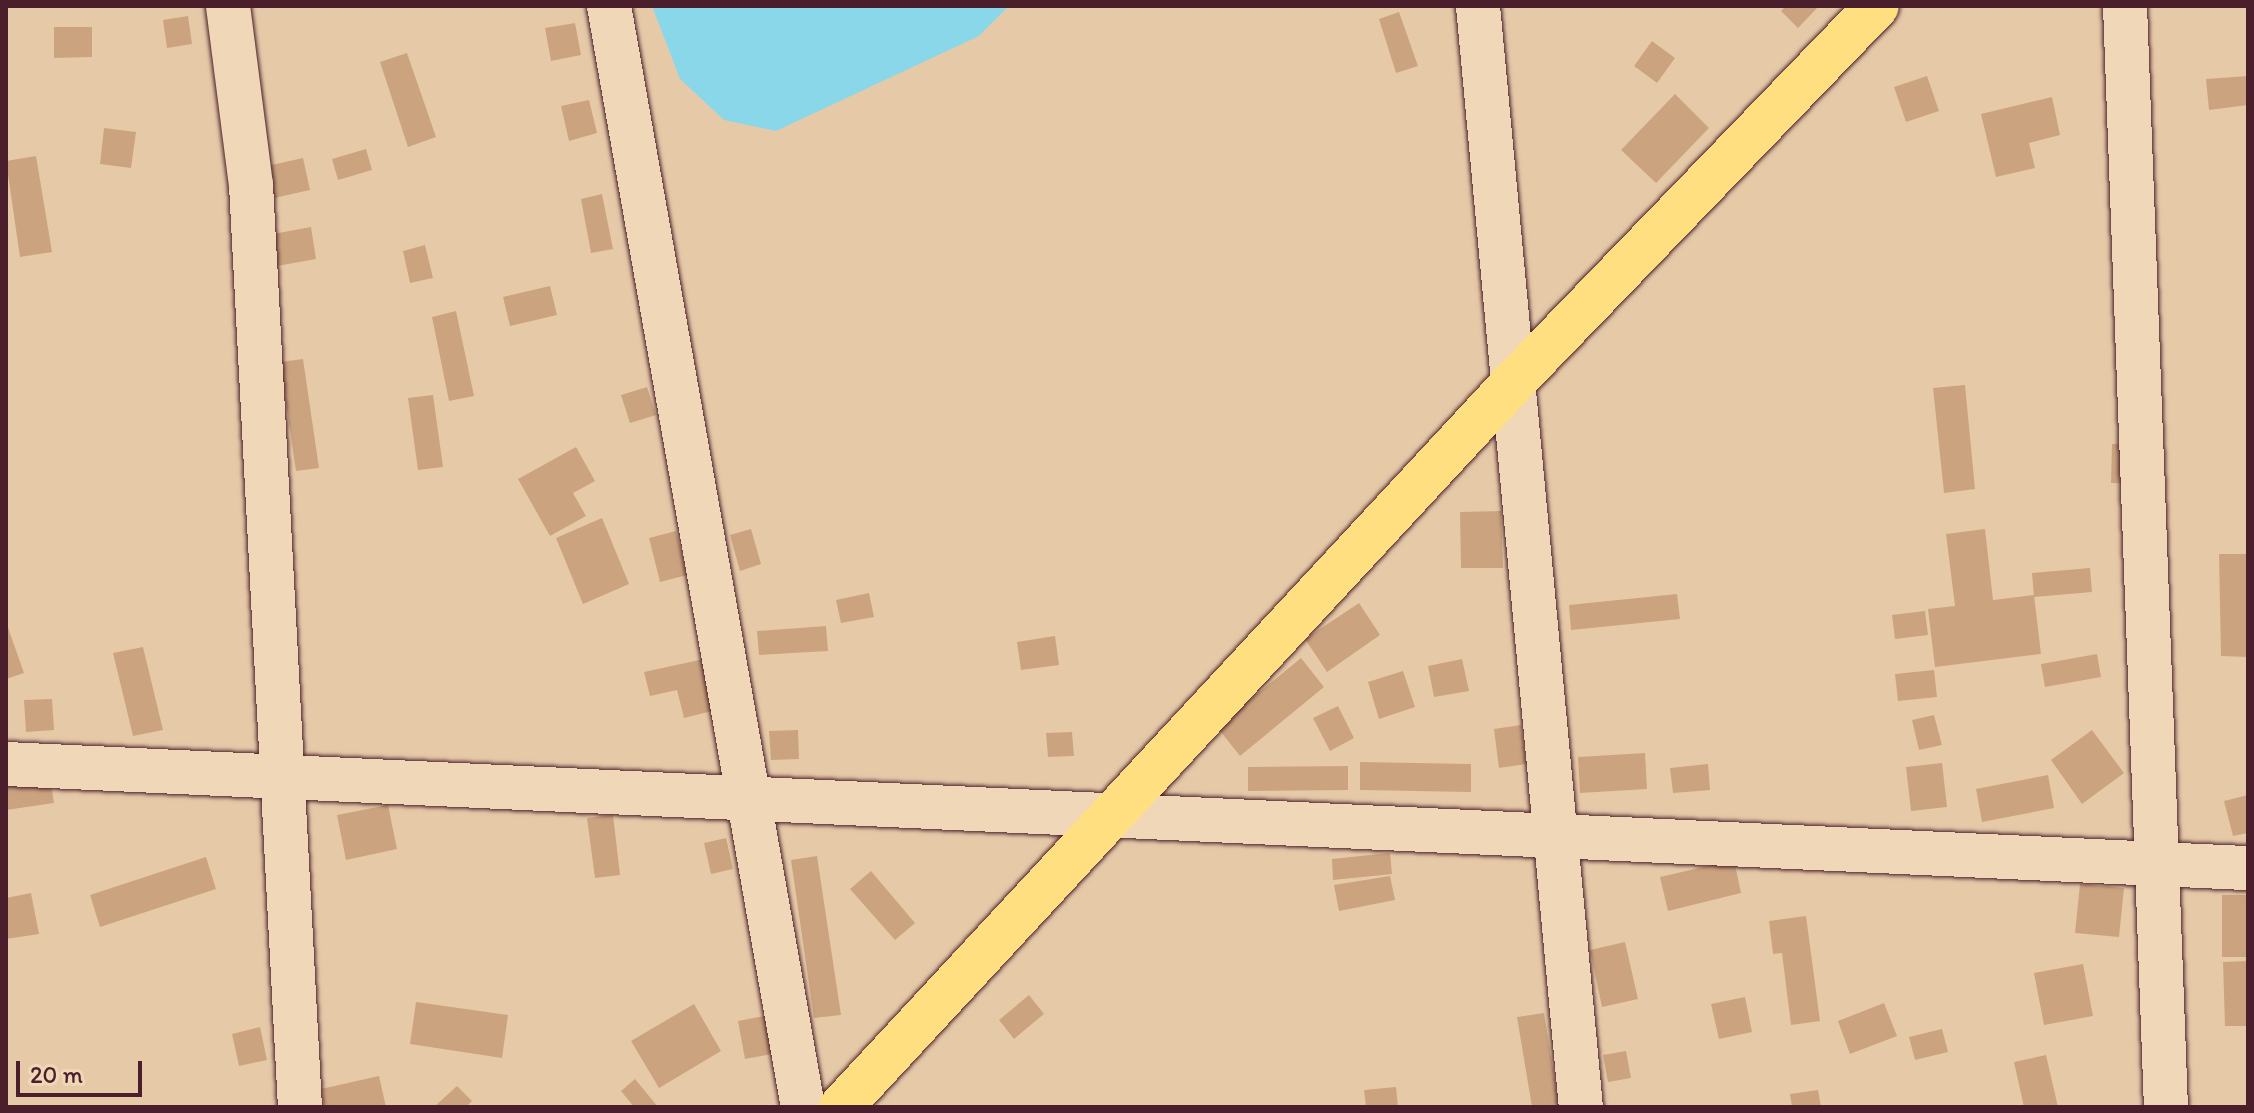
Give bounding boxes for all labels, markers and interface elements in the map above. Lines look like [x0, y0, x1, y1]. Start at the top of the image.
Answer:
scale bar [20, 1045, 146, 1095]
text: 20 m [30, 1060, 83, 1089]

